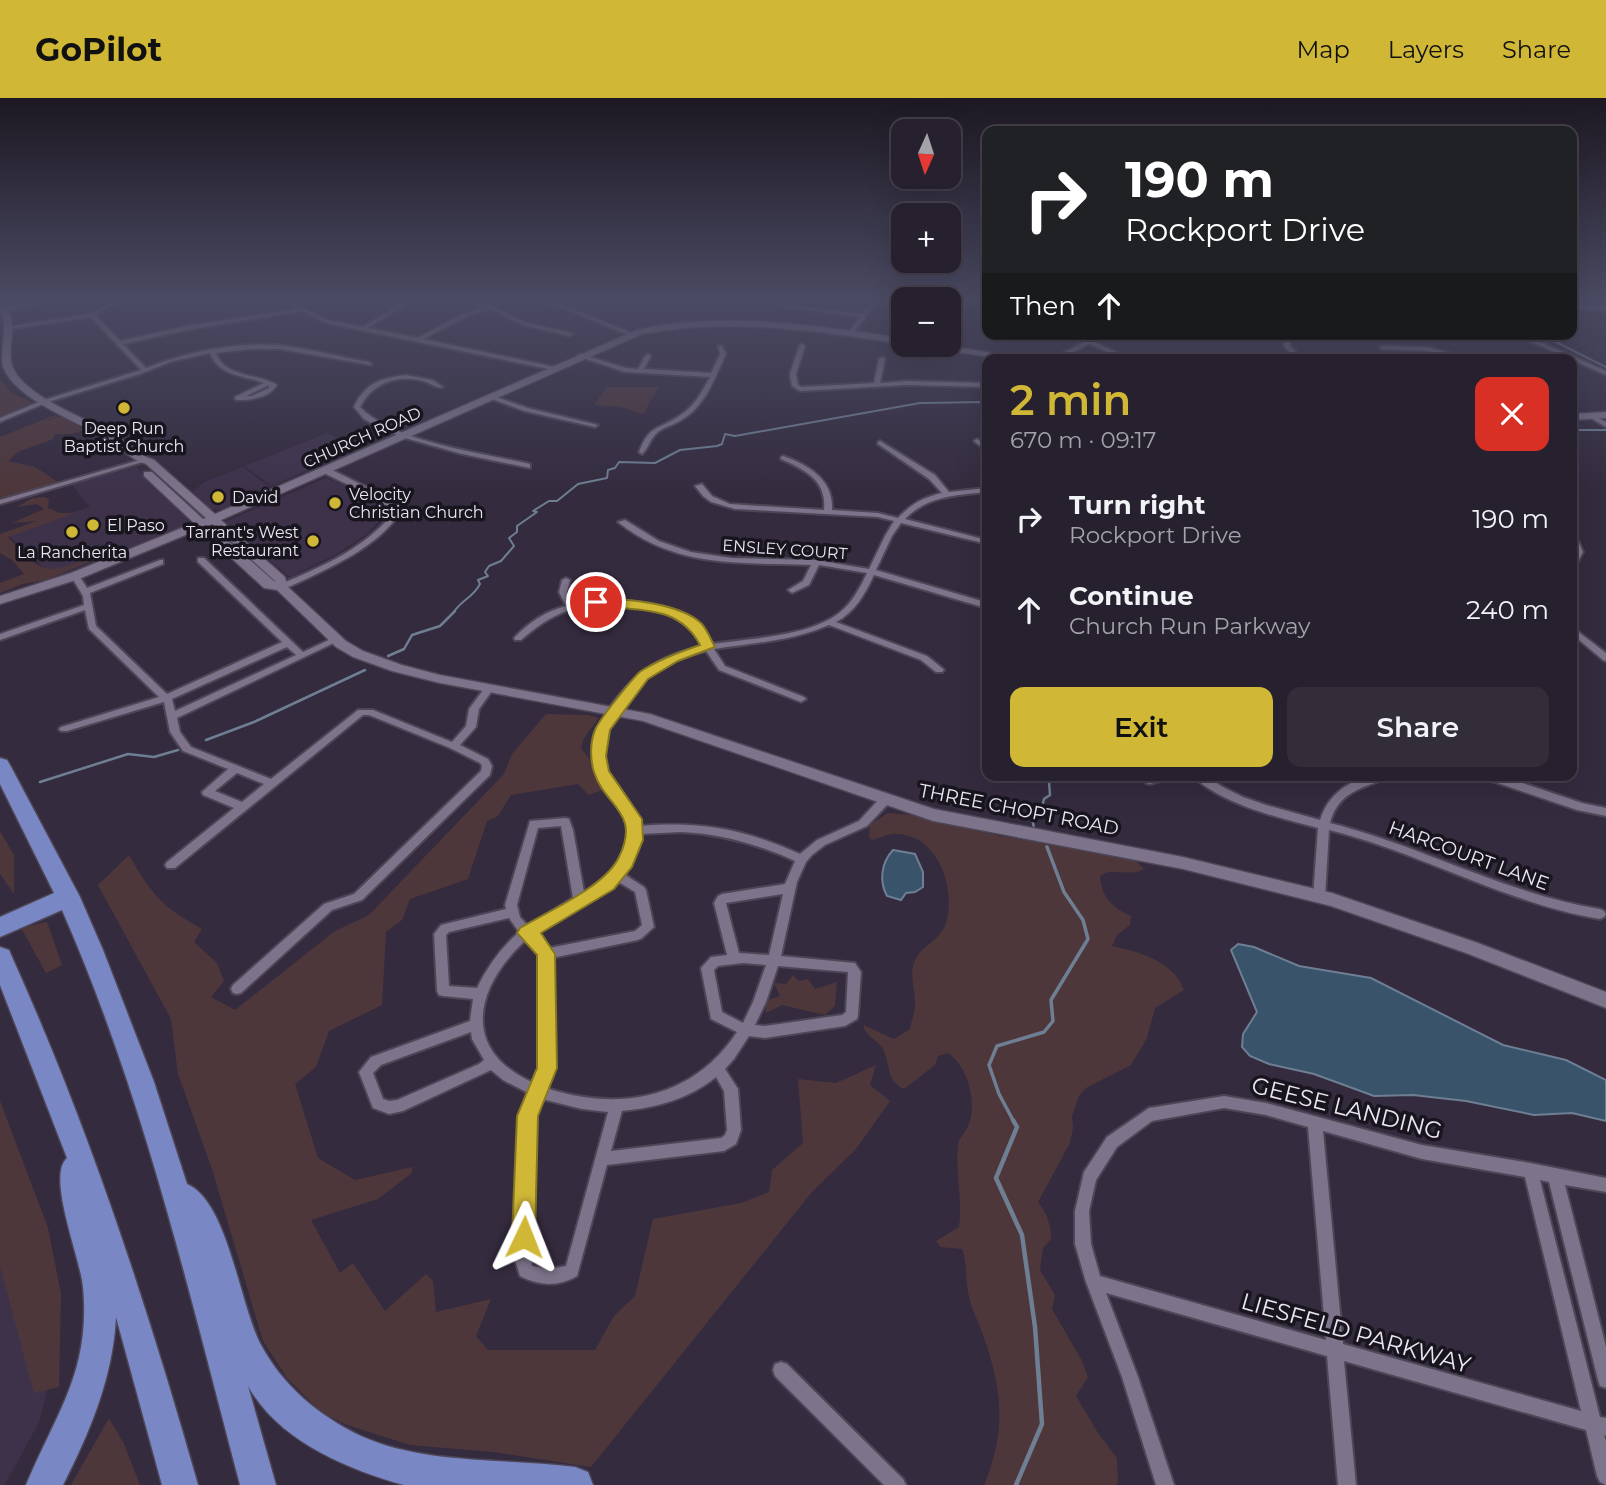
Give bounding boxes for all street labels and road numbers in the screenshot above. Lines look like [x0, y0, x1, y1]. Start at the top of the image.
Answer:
street label: CHURCH ROAD [300, 403, 424, 472]
street label: ENSLEY COURT [722, 536, 849, 563]
street label: THREE CHOPT ROAD [917, 779, 1121, 840]
street label: HARCOURT LANE [1385, 816, 1552, 895]
street label: GEESE LANDING [1249, 1071, 1445, 1145]
street label: LIESFELD PARKWAY [1238, 1287, 1474, 1379]

